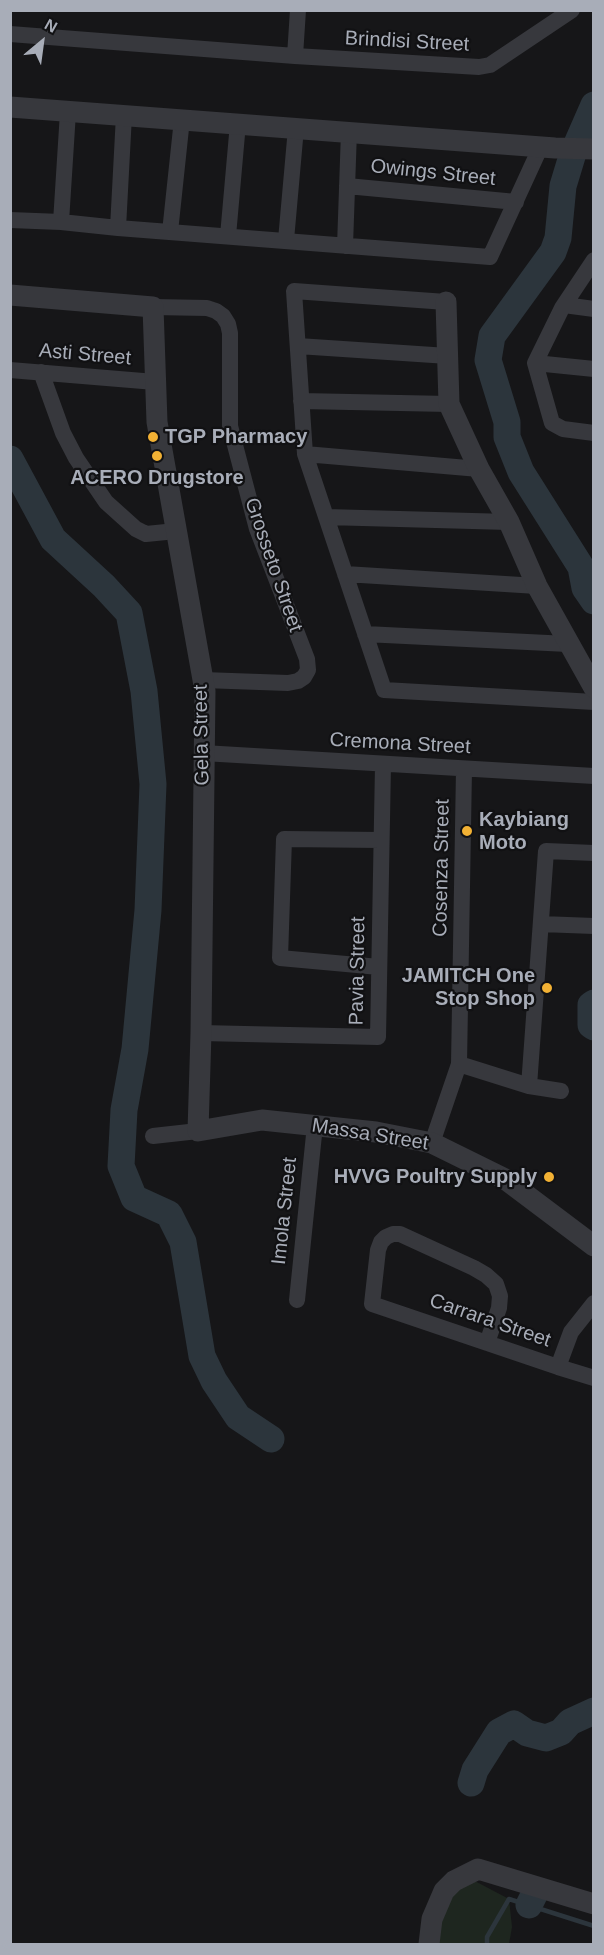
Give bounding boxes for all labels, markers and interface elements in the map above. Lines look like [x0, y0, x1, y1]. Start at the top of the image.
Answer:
north arrow [12, 12, 72, 72]
text: N [42, 16, 60, 36]
street label: Brindisi Street [344, 27, 470, 57]
street label: Owings Street [369, 155, 497, 191]
street label: Asti Street [38, 339, 132, 371]
place label: TGP Pharmacy [165, 425, 307, 449]
marker: TGP Pharmacy [146, 430, 160, 444]
marker: ACERO Drugstore [150, 449, 164, 463]
place label: ACERO Drugstore [70, 466, 244, 490]
street label: Grosseto Street [239, 495, 307, 635]
street label: Gela Street [189, 684, 215, 786]
street label: Cremona Street [329, 728, 471, 760]
street label: Cosenza Street [429, 799, 455, 937]
place label: Kaybiang Moto [479, 808, 569, 855]
marker: Kaybiang Moto [460, 824, 474, 838]
street label: Pavia Street [345, 916, 371, 1026]
place label: JAMITCH One Stop Shop [402, 964, 535, 1011]
marker: JAMITCH One Stop Shop [540, 981, 554, 995]
street label: Massa Street [310, 1114, 430, 1156]
street label: Imola Street [267, 1156, 303, 1266]
place label: HVVG Poultry Supply [334, 1165, 537, 1189]
marker: HVVG Poultry Supply [542, 1170, 556, 1184]
street label: Carrara Street [426, 1289, 554, 1353]

